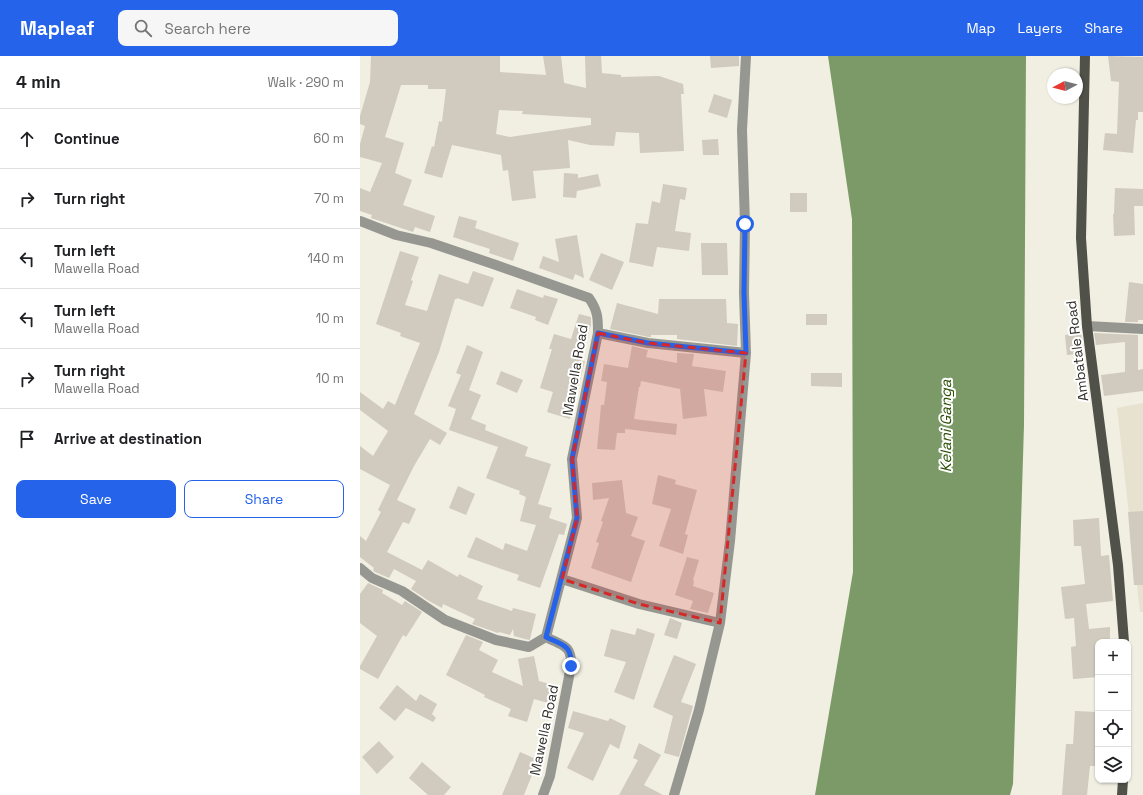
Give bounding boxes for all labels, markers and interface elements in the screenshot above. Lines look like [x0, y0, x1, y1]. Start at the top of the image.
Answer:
search box [118, 10, 398, 46]
text: Mapleaf [20, 16, 94, 41]
icon: search [132, 17, 154, 39]
text: Search here [164, 19, 251, 38]
text: Map [966, 19, 996, 37]
text: Layers [1018, 19, 1062, 37]
text: Share [1084, 19, 1123, 37]
north arrow [1047, 68, 1083, 104]
text: 4 min [16, 71, 61, 93]
text: Walk · 290 m [267, 74, 344, 91]
icon: ahead [16, 128, 38, 150]
text: Continue [54, 129, 120, 148]
text: 60 m [313, 130, 344, 147]
icon: right [16, 188, 38, 210]
text: Turn right [54, 189, 125, 208]
text: 70 m [314, 190, 344, 207]
route start [736, 215, 754, 233]
text: Turn left [54, 241, 116, 260]
icon: left [16, 248, 38, 270]
text: 140 m [308, 250, 344, 267]
text: Mawella Road [54, 260, 140, 277]
street label: Ambatale Road [1062, 299, 1092, 403]
text: Turn left [54, 301, 116, 320]
icon: left [16, 308, 38, 330]
text: 10 m [316, 310, 344, 327]
text: Mawella Road [54, 320, 140, 337]
street label: Mawella Road [558, 323, 592, 417]
text: Turn right [54, 361, 125, 380]
icon: right [16, 368, 38, 390]
text: 10 m [316, 370, 344, 387]
water label: Kelani Ganga [936, 379, 955, 472]
text: Mawella Road [54, 380, 140, 397]
icon: arrive [16, 428, 38, 450]
text: Arrive at destination [54, 429, 202, 448]
button: Save [16, 480, 176, 518]
button: Share [184, 480, 344, 518]
map controls [1095, 639, 1131, 783]
button: + [1095, 639, 1131, 675]
route end [562, 657, 580, 675]
button: − [1095, 675, 1131, 711]
street label: Mawella Road [526, 683, 562, 777]
button: locate [1095, 711, 1131, 747]
button: layers [1095, 747, 1131, 783]

